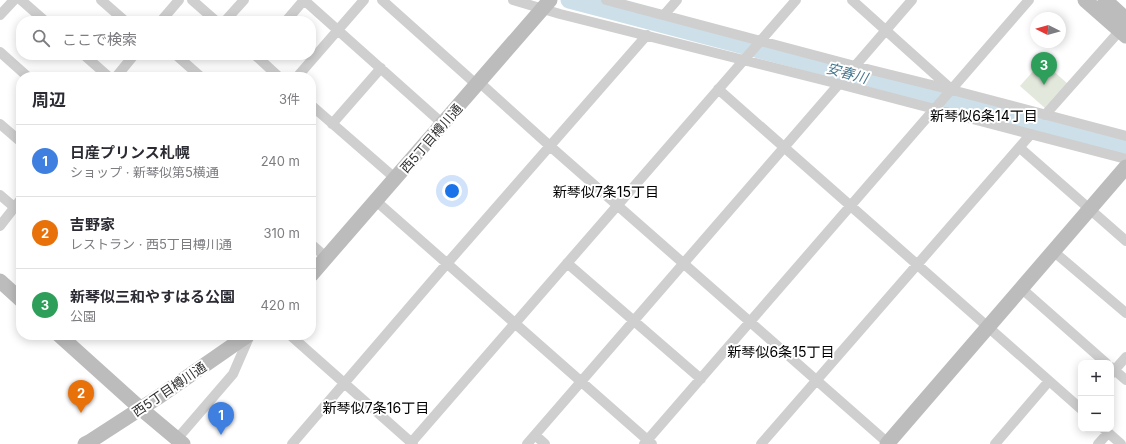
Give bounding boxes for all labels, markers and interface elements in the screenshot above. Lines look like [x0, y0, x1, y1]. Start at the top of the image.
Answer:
north arrow [1030, 12, 1066, 48]
search box [16, 16, 316, 60]
icon: search [30, 27, 52, 49]
text: ここで検索 [62, 30, 137, 49]
pin: 3 [1031, 52, 1057, 85]
water label: 安春川 [825, 59, 872, 87]
text: 周辺 [32, 90, 66, 110]
text: 3件 [279, 91, 300, 107]
street label: 西5丁目樽川通 [397, 100, 465, 176]
district label: 新琴似6条14丁目 [930, 107, 1038, 124]
text: 日産プリンス札幌 [70, 143, 190, 162]
text: 1 [42, 153, 48, 169]
text: 240 m [261, 153, 300, 169]
text: ショップ · 新琴似第5横通 [70, 164, 219, 180]
your location [442, 181, 462, 201]
district label: 新琴似7条15丁目 [553, 183, 659, 200]
text: 吉野家 [70, 215, 115, 234]
text: 2 [41, 225, 49, 241]
text: 310 m [263, 225, 300, 241]
text: レストラン · 西5丁目樽川通 [70, 236, 232, 252]
text: 新琴似三和やすはる公園 [70, 287, 235, 306]
text: 3 [41, 297, 49, 313]
text: 420 m [260, 297, 300, 313]
text: 公園 [70, 308, 96, 324]
district label: 新琴似6条15丁目 [728, 343, 834, 360]
street label: 西5丁目樽川通 [129, 358, 209, 420]
map controls [1078, 360, 1114, 432]
button: + [1078, 360, 1114, 396]
pin: 2 [68, 380, 94, 413]
button: − [1078, 396, 1114, 432]
district label: 新琴似7条16丁目 [323, 399, 429, 416]
pin: 1 [208, 402, 234, 435]

